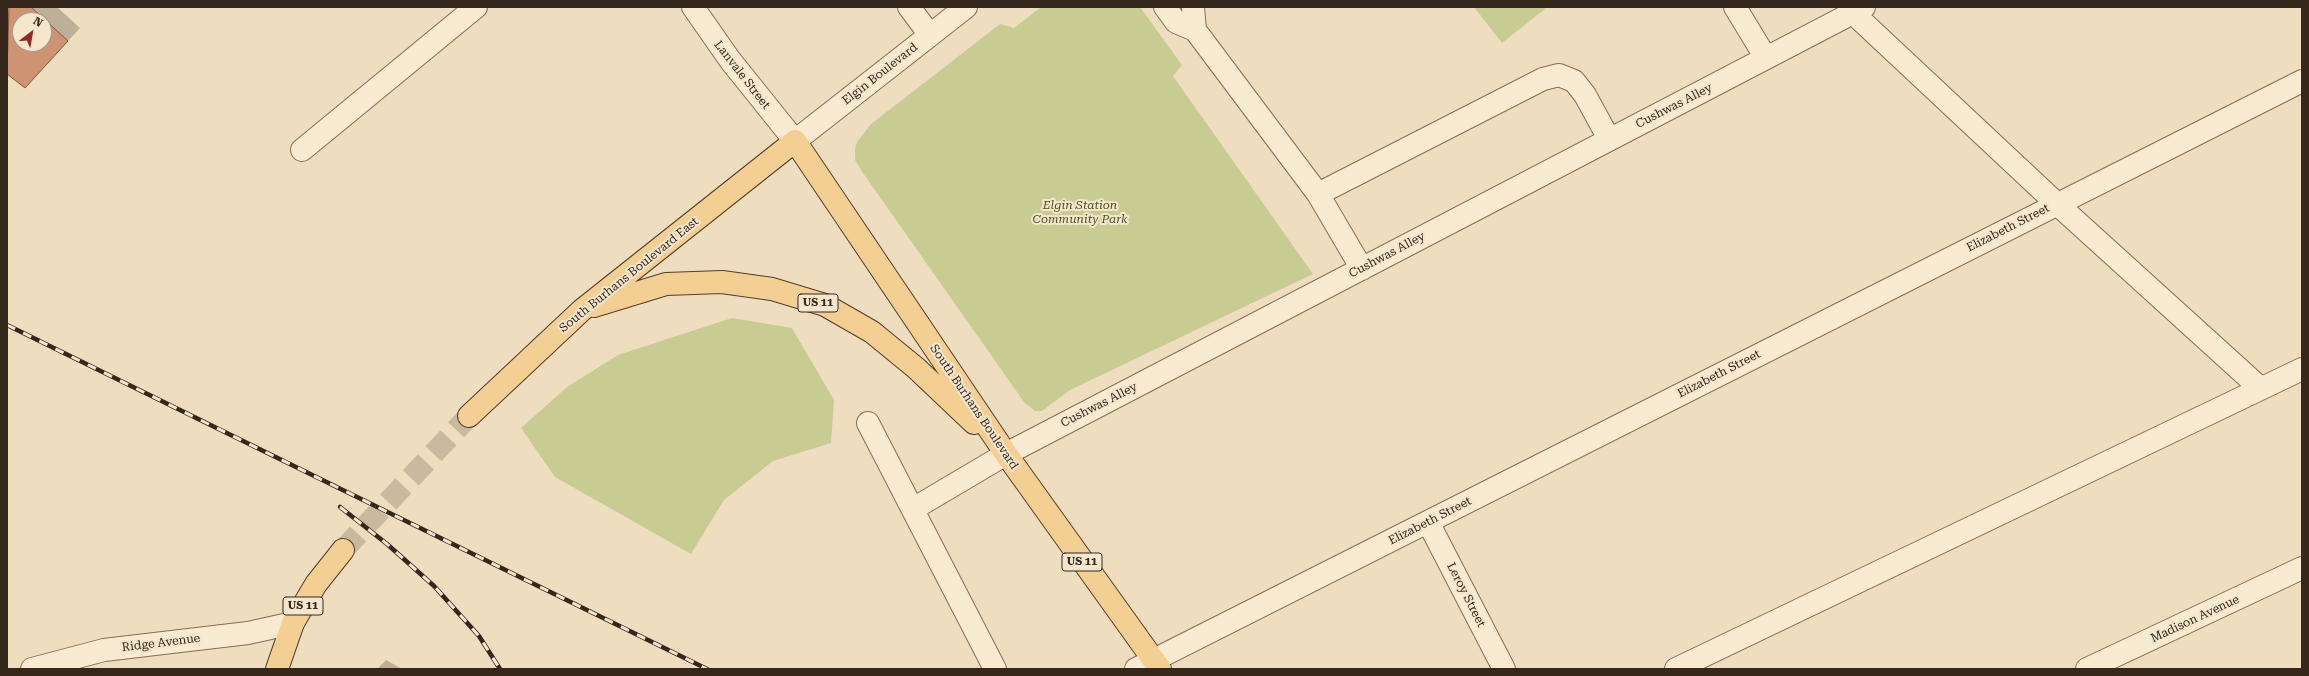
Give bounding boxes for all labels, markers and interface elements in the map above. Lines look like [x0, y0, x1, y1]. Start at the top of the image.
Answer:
north arrow [12, 12, 52, 52]
text: N [31, 14, 45, 30]
street label: Lanvale Street [711, 38, 773, 112]
street label: Elgin Boulevard [839, 40, 921, 108]
street label: Cushwas Alley [1633, 81, 1715, 131]
park label: Elgin Station Community Park [1033, 198, 1127, 226]
street label: Elizabeth Street [1964, 201, 2052, 255]
street label: South Burhans Boulevard East [556, 214, 702, 336]
street label: Cushwas Alley [1347, 229, 1427, 281]
road number: US 11 [798, 294, 838, 312]
street label: South Burhans Boulevard [927, 342, 1021, 472]
street label: Elizabeth Street [1675, 347, 1763, 401]
street label: Cushwas Alley [1058, 380, 1140, 430]
street label: Elizabeth Street [1386, 494, 1474, 548]
road number: US 11 [1062, 553, 1102, 571]
street label: Leroy Street [1444, 560, 1488, 630]
street label: Madison Avenue [2148, 592, 2242, 646]
road number: US 11 [283, 597, 323, 615]
street label: Ridge Avenue [121, 631, 201, 655]

